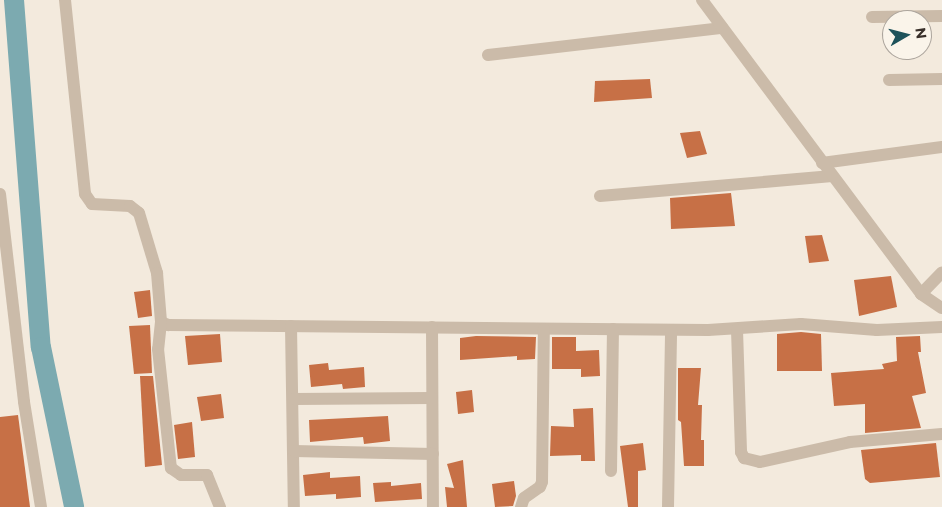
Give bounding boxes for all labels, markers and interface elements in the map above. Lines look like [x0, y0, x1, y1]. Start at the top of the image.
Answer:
north arrow [882, 10, 932, 60]
text: N [911, 26, 931, 40]

